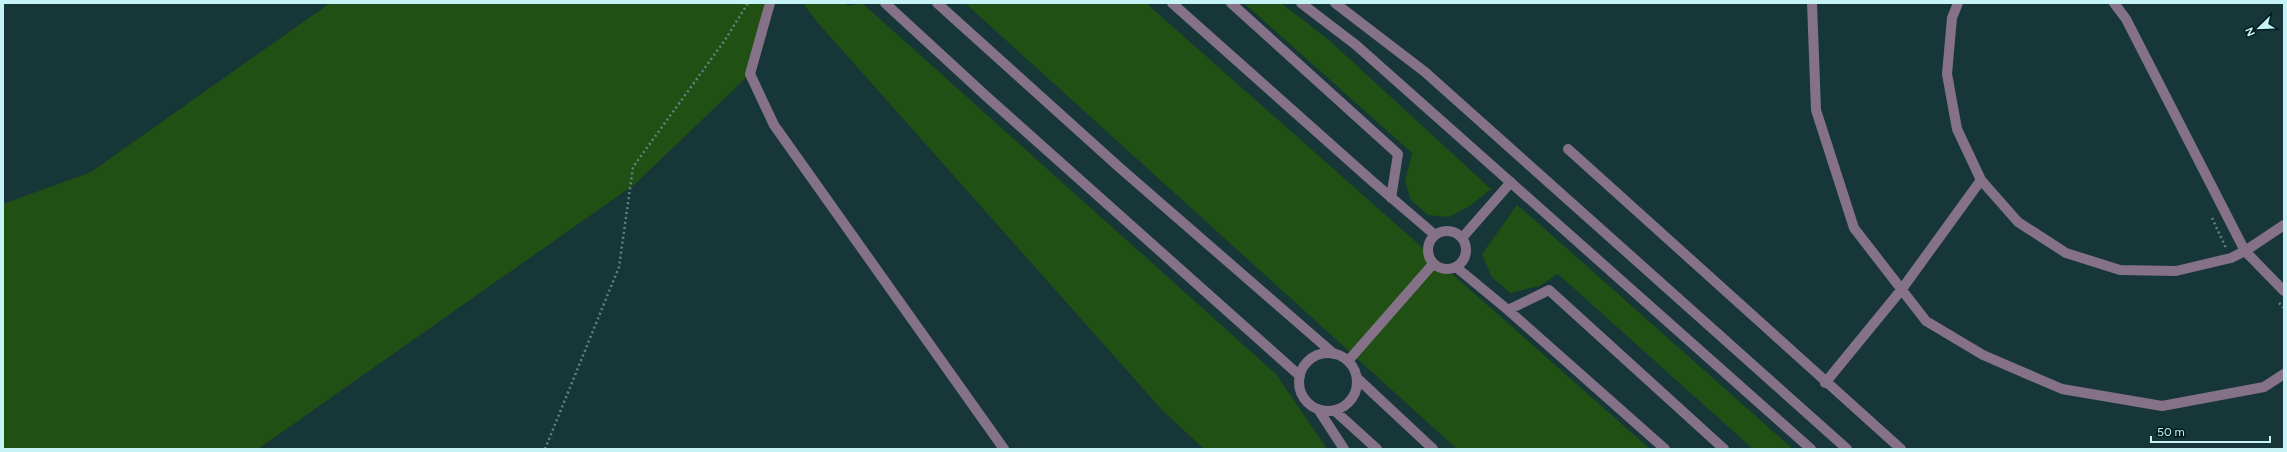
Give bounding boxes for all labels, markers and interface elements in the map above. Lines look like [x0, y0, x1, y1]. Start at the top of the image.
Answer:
north arrow [2239, 8, 2279, 48]
text: N [2243, 25, 2258, 38]
scale bar [2151, 418, 2270, 444]
text: 50 m [2157, 425, 2185, 439]

